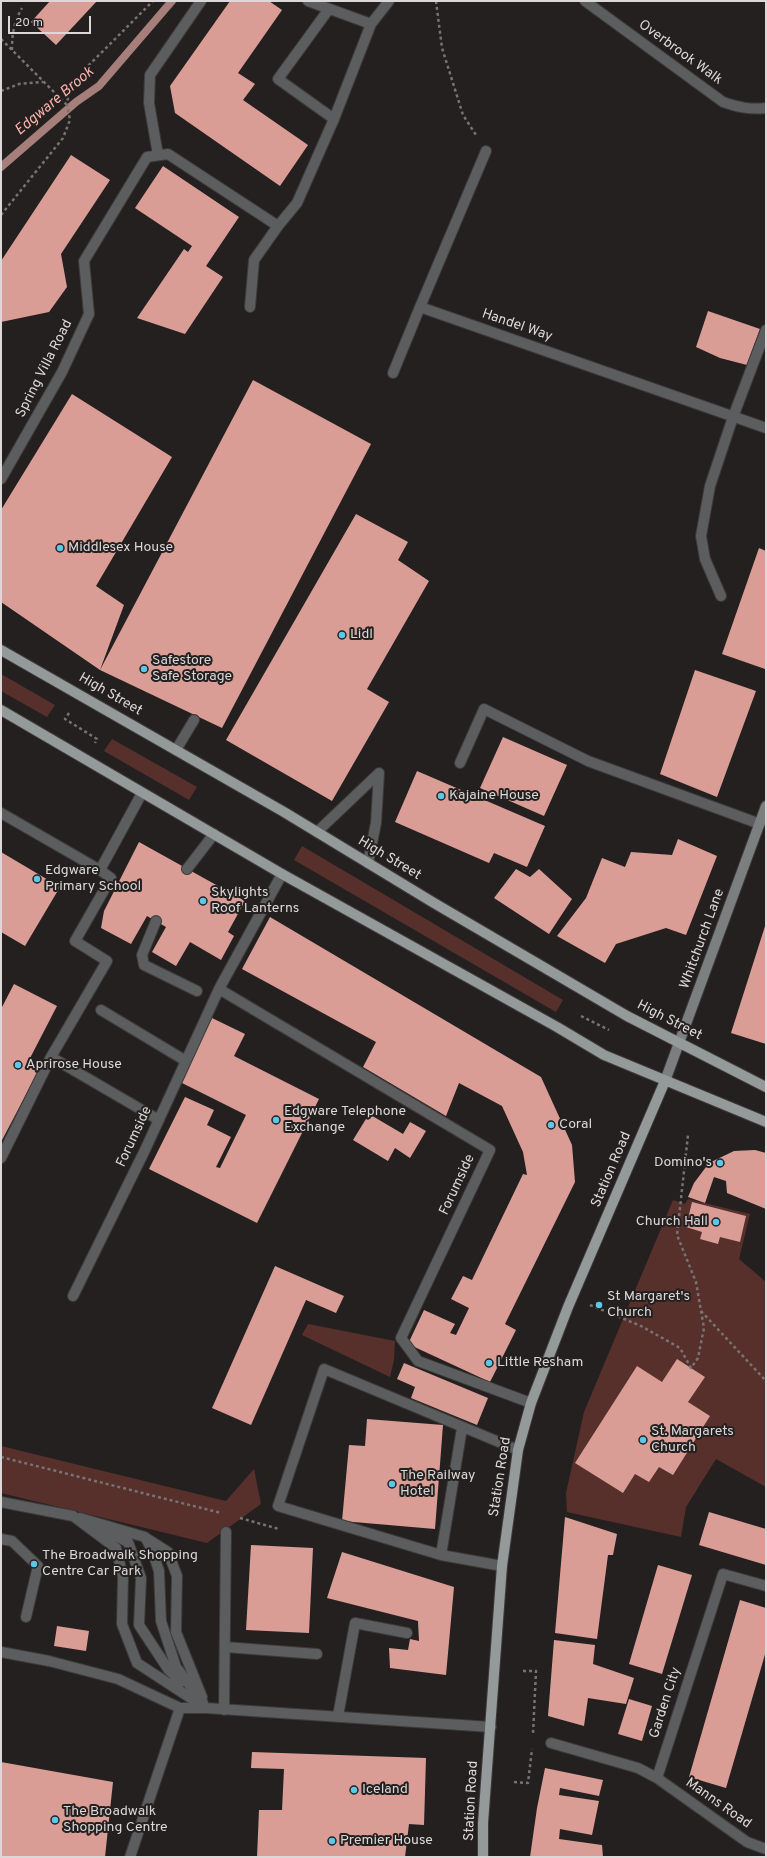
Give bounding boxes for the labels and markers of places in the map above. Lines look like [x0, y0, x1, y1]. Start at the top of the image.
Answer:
place label: Middlesex House [68, 540, 173, 556]
marker: Middlesex House [55, 543, 65, 553]
place label: Lidl [350, 627, 373, 643]
marker: Lidl [337, 630, 347, 640]
place label: Safestore Safe Storage [152, 653, 232, 686]
marker: Safestore Safe Storage [139, 664, 149, 674]
place label: Kajaine House [449, 788, 539, 804]
marker: Kajaine House [436, 791, 446, 801]
place label: Edgware Primary School [45, 863, 141, 896]
marker: Edgware Primary School [32, 874, 42, 884]
place label: Skylights Roof Lanterns [211, 885, 299, 918]
marker: Skylights Roof Lanterns [198, 896, 208, 906]
place label: Aprirose House [26, 1057, 122, 1073]
marker: Aprirose House [13, 1060, 23, 1070]
place label: Edgware Telephone Exchange [284, 1104, 406, 1136]
marker: Edgware Telephone Exchange [271, 1115, 281, 1125]
place label: Coral [559, 1117, 592, 1133]
marker: Coral [546, 1120, 556, 1130]
place label: Domino's [654, 1155, 712, 1171]
marker: Domino's [715, 1158, 725, 1168]
place label: Church Hall [636, 1214, 708, 1230]
marker: Church Hall [711, 1217, 721, 1227]
place label: St Margaret's Church [607, 1289, 690, 1322]
marker: St Margaret's Church [594, 1300, 604, 1310]
place label: Little Resham [497, 1355, 583, 1371]
marker: Little Resham [484, 1358, 494, 1368]
place label: St. Margarets Church [651, 1424, 734, 1456]
marker: St. Margarets Church [638, 1435, 648, 1445]
place label: The Railway Hotel [400, 1468, 475, 1500]
marker: The Railway Hotel [387, 1479, 397, 1489]
place label: The Broadwalk Shopping Centre Car Park [42, 1548, 198, 1580]
marker: The Broadwalk Shopping Centre Car Park [29, 1559, 39, 1569]
place label: Iceland [362, 1782, 408, 1798]
marker: Iceland [349, 1785, 359, 1795]
place label: The Broadwalk Shopping Centre [63, 1804, 168, 1836]
marker: The Broadwalk Shopping Centre [50, 1815, 60, 1825]
place label: Premier House [340, 1833, 433, 1849]
marker: Premier House [327, 1836, 337, 1846]

